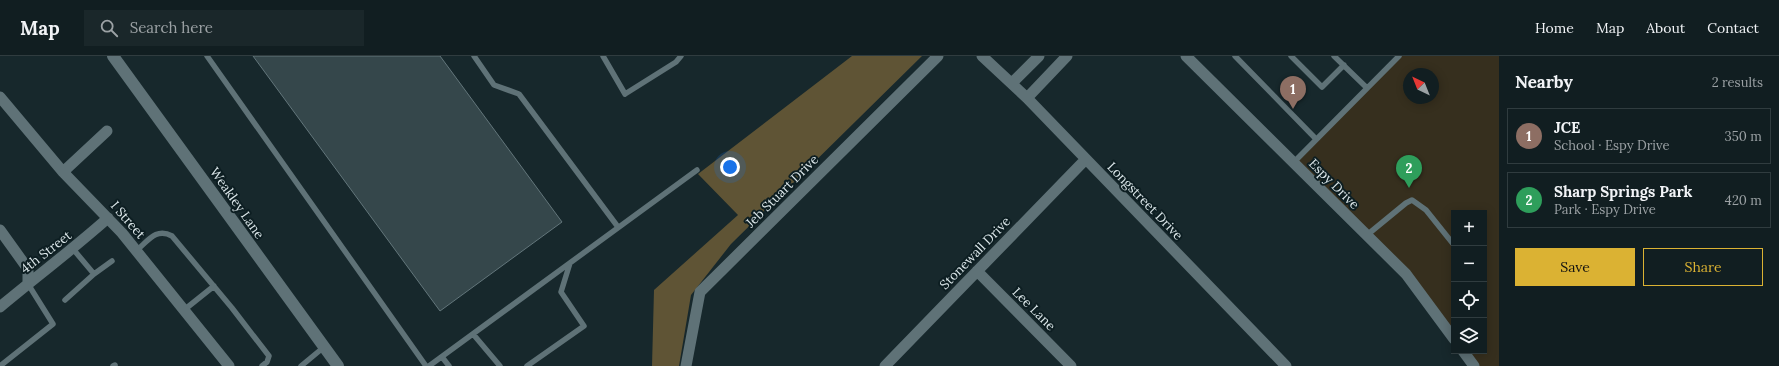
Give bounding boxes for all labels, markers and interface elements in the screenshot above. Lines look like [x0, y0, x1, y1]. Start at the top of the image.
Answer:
search box [84, 10, 364, 46]
text: Map [20, 16, 60, 40]
icon: search [98, 17, 120, 39]
text: Search here [130, 18, 213, 37]
text: Home [1535, 19, 1574, 37]
text: Map [1596, 19, 1624, 37]
text: About [1646, 19, 1685, 37]
text: Contact [1707, 19, 1759, 37]
north arrow [1403, 68, 1439, 104]
text: Nearby [1515, 71, 1573, 93]
text: 2 results [1712, 74, 1763, 91]
pin: 1 [1280, 76, 1306, 109]
text: JCE [1554, 118, 1580, 137]
text: 1 [1526, 128, 1532, 145]
text: 350 m [1725, 128, 1762, 145]
text: School · Espy Drive [1554, 137, 1669, 154]
street label: Jeb Stuart Drive [741, 151, 822, 232]
street label: Espy Drive [1305, 155, 1363, 213]
pin: 2 [1396, 155, 1422, 188]
your location [720, 157, 740, 177]
street label: Longstreet Drive [1104, 159, 1186, 243]
street label: Weakley Lane [206, 164, 268, 242]
text: Sharp Springs Park [1554, 182, 1693, 201]
text: 2 [1526, 192, 1532, 209]
text: 420 m [1725, 192, 1762, 209]
street label: I Street [107, 198, 149, 242]
text: Park · Espy Drive [1554, 201, 1656, 218]
map controls [1451, 210, 1487, 354]
button: + [1451, 210, 1487, 246]
street label: Stonewall Drive [936, 213, 1014, 293]
street label: 4th Street [17, 227, 75, 277]
button: − [1451, 246, 1487, 282]
button: Save [1515, 248, 1635, 286]
button: Share [1643, 248, 1763, 286]
button: locate [1451, 282, 1487, 318]
street label: Lee Lane [1009, 284, 1059, 334]
button: layers [1451, 318, 1487, 354]

